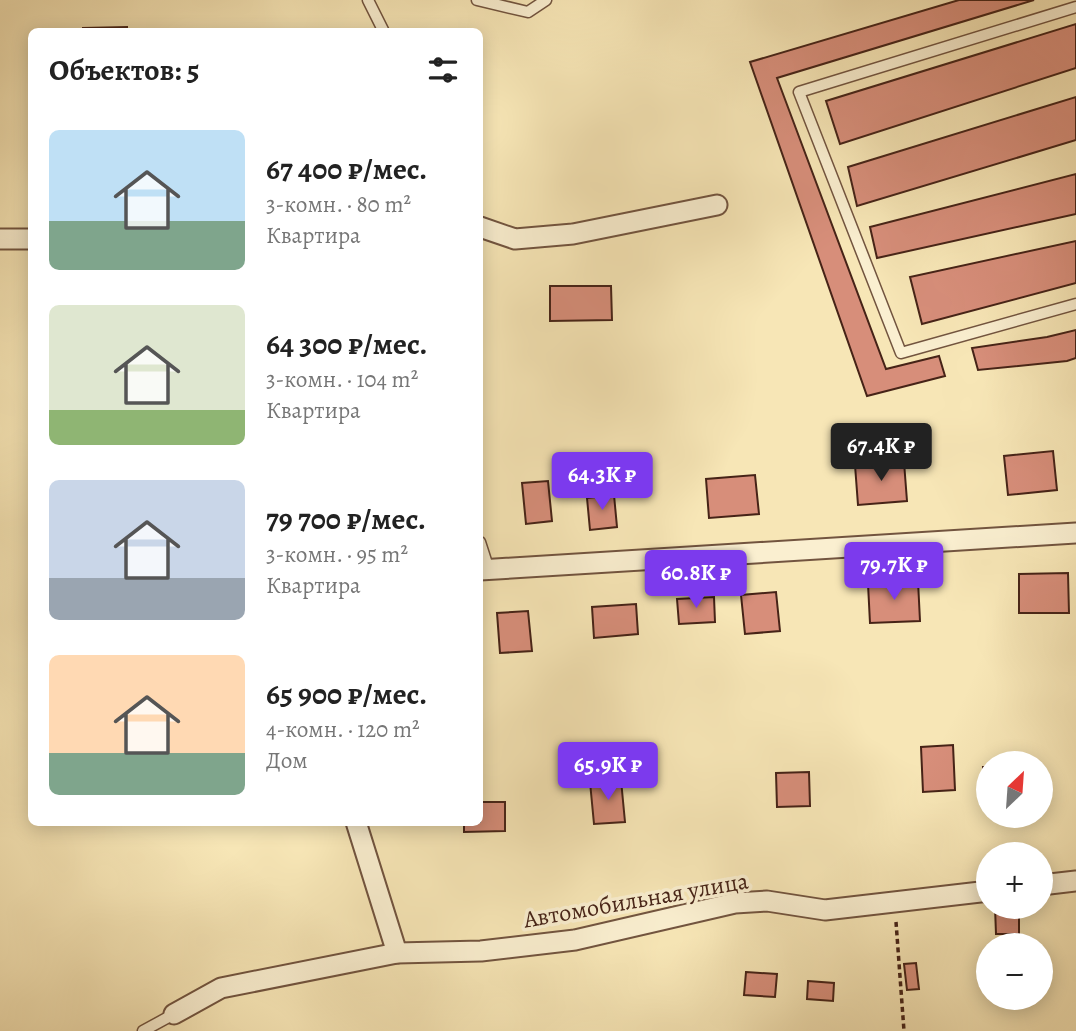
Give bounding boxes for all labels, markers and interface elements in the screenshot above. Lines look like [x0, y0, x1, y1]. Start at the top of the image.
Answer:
text: Объектов: 5 [49, 50, 199, 90]
icon: filters [424, 51, 462, 89]
text: 67 400 ₽/мес. [266, 149, 427, 189]
icon: home [105, 158, 189, 242]
text: 3-комн. · 80 m² [266, 189, 411, 220]
text: Квартира [266, 220, 361, 251]
text: 64 300 ₽/мес. [266, 324, 427, 364]
icon: home [105, 333, 189, 417]
text: 3-комн. · 104 m² [266, 364, 418, 395]
text: Квартира [266, 395, 361, 426]
pin: 67.4K ₽ [816, 424, 946, 483]
text: 67.4K ₽ [847, 430, 915, 461]
pin: 64.3K ₽ [537, 452, 667, 512]
text: 64.3K ₽ [568, 459, 636, 490]
text: 79 700 ₽/мес. [266, 499, 426, 539]
icon: home [105, 508, 189, 592]
text: 3-комн. · 95 m² [266, 539, 408, 570]
pin: 79.7K ₽ [829, 542, 959, 602]
text: 79.7K ₽ [860, 549, 928, 580]
pin: 60.8K ₽ [631, 550, 761, 610]
text: 60.8K ₽ [661, 557, 731, 588]
text: Квартира [266, 570, 361, 601]
text: 65 900 ₽/мес. [266, 674, 427, 714]
icon: home [105, 683, 189, 767]
text: 4-комн. · 120 m² [266, 714, 420, 745]
pin: 65.9K ₽ [543, 742, 673, 802]
text: Дом [266, 745, 308, 776]
text: 65.9K ₽ [574, 749, 642, 780]
north arrow [976, 751, 1054, 828]
map controls [976, 751, 1053, 1010]
button: + [976, 842, 1053, 919]
street label: Автомобильная улица [520, 864, 751, 936]
button: − [976, 933, 1053, 1010]

